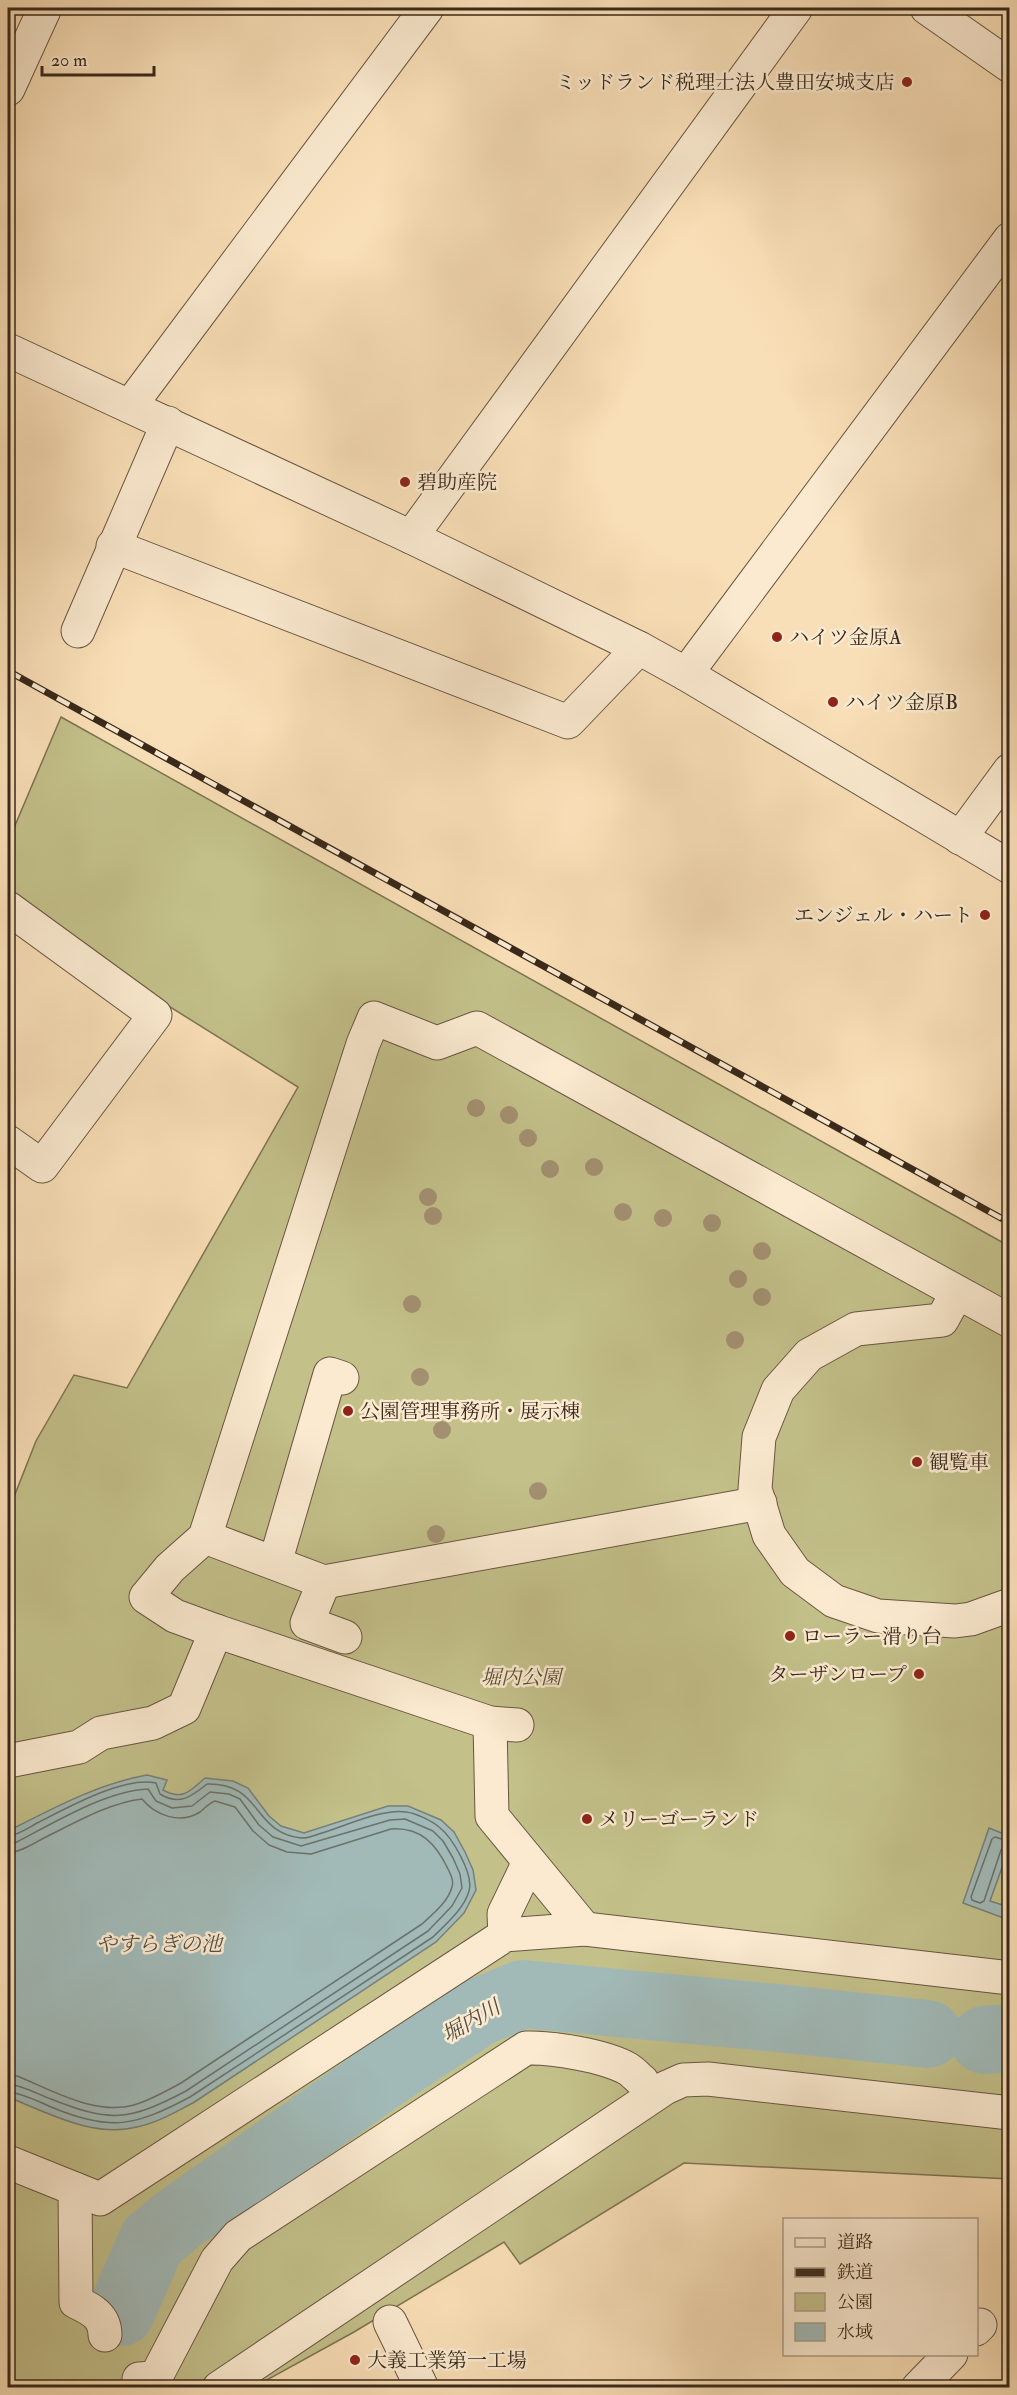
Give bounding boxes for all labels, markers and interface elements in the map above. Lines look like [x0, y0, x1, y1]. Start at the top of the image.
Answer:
scale bar [42, 39, 154, 77]
text: 20 m [51, 49, 87, 72]
place label: ミッドランド税理士法人豊田安城支店 [555, 70, 895, 95]
marker: ミッドランド税理士法人豊田安城支店 [900, 75, 914, 89]
place label: 碧助産院 [417, 470, 497, 495]
marker: 碧助産院 [398, 475, 412, 489]
place label: ハイツ金原A [789, 625, 902, 650]
marker: ハイツ金原A [770, 630, 784, 644]
place label: ハイツ金原B [845, 690, 958, 715]
marker: ハイツ金原B [826, 695, 840, 709]
place label: エンジェル・ハート [794, 903, 973, 928]
marker: エンジェル・ハート [978, 908, 992, 922]
place label: 公園管理事務所・展示棟 [360, 1399, 580, 1424]
marker: 公園管理事務所・展示棟 [341, 1404, 355, 1418]
place label: 観覧車 [929, 1450, 989, 1475]
marker: 観覧車 [910, 1455, 924, 1469]
place label: ローラー滑り台 [802, 1624, 942, 1649]
marker: ローラー滑り台 [783, 1629, 797, 1643]
place label: ターザンロープ [768, 1662, 907, 1687]
park label: 堀内公園 [481, 1665, 564, 1690]
marker: ターザンロープ [912, 1667, 926, 1681]
place label: メリーゴーランド [599, 1807, 759, 1832]
marker: メリーゴーランド [580, 1812, 594, 1826]
water label: やすらぎの池 [96, 1931, 224, 1958]
water label: 堀内川 [437, 1993, 507, 2049]
legend [783, 2218, 978, 2356]
text: 道路 [837, 2231, 873, 2254]
text: 鉄道 [837, 2261, 873, 2284]
text: 公園 [837, 2291, 873, 2314]
text: 水域 [837, 2321, 873, 2344]
place label: 大義工業第一工場 [367, 2348, 527, 2373]
marker: 大義工業第一工場 [348, 2353, 362, 2367]

